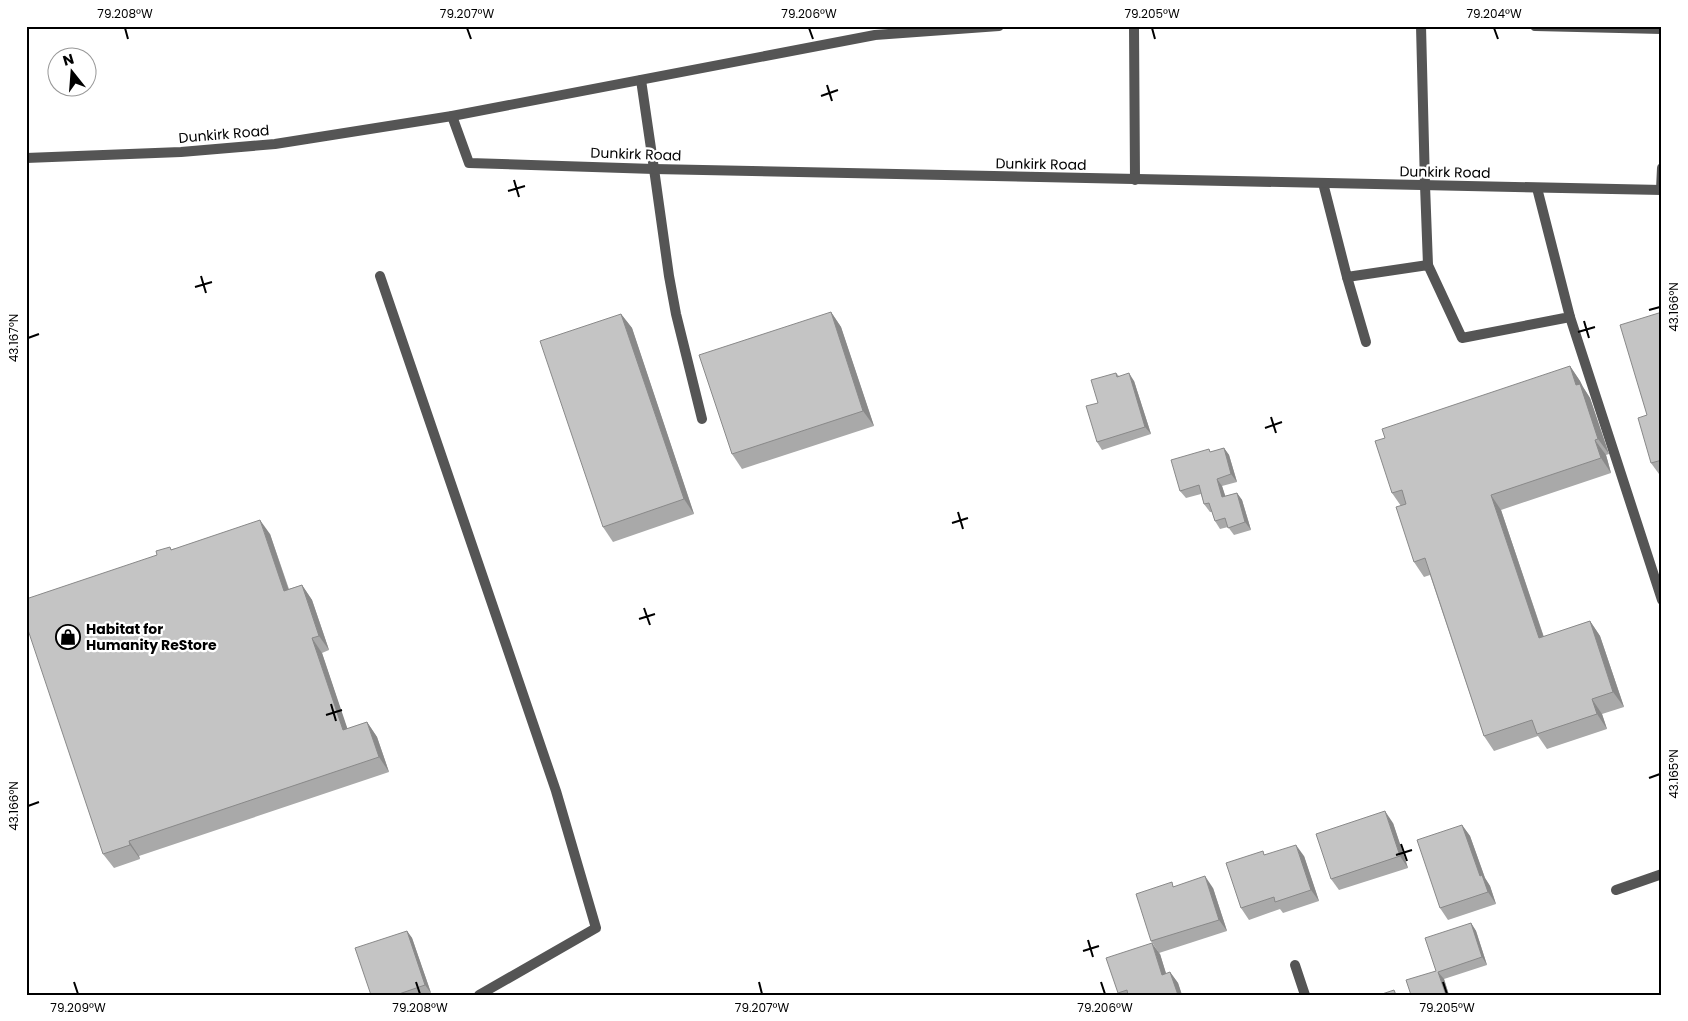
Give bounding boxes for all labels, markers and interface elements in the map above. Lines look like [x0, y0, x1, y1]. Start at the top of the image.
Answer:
text: 79.208°W [97, 5, 153, 22]
text: 79.207°W [440, 5, 494, 22]
text: 79.206°W [781, 5, 837, 22]
text: 79.205°W [1124, 5, 1180, 22]
text: 79.204°W [1466, 5, 1522, 22]
north arrow [48, 48, 98, 98]
text: N [60, 48, 76, 71]
street label: Dunkirk Road [178, 120, 270, 148]
street label: Dunkirk Road [590, 142, 682, 166]
street label: Dunkirk Road [995, 153, 1087, 175]
street label: Dunkirk Road [1399, 161, 1491, 183]
text: 43.166°N [1665, 282, 1682, 332]
text: 43.167°N [5, 314, 22, 362]
place label: Habitat for Humanity ReStore [86, 619, 217, 655]
shop icon: Habitat for Humanity ReStore [55, 624, 81, 650]
text: 43.165°N [1665, 749, 1682, 799]
text: 43.166°N [5, 781, 22, 831]
text: 79.209°W [50, 999, 106, 1016]
text: 79.208°W [392, 999, 448, 1016]
text: 79.207°W [735, 999, 789, 1016]
text: 79.206°W [1077, 999, 1133, 1016]
text: 79.205°W [1419, 999, 1475, 1016]

